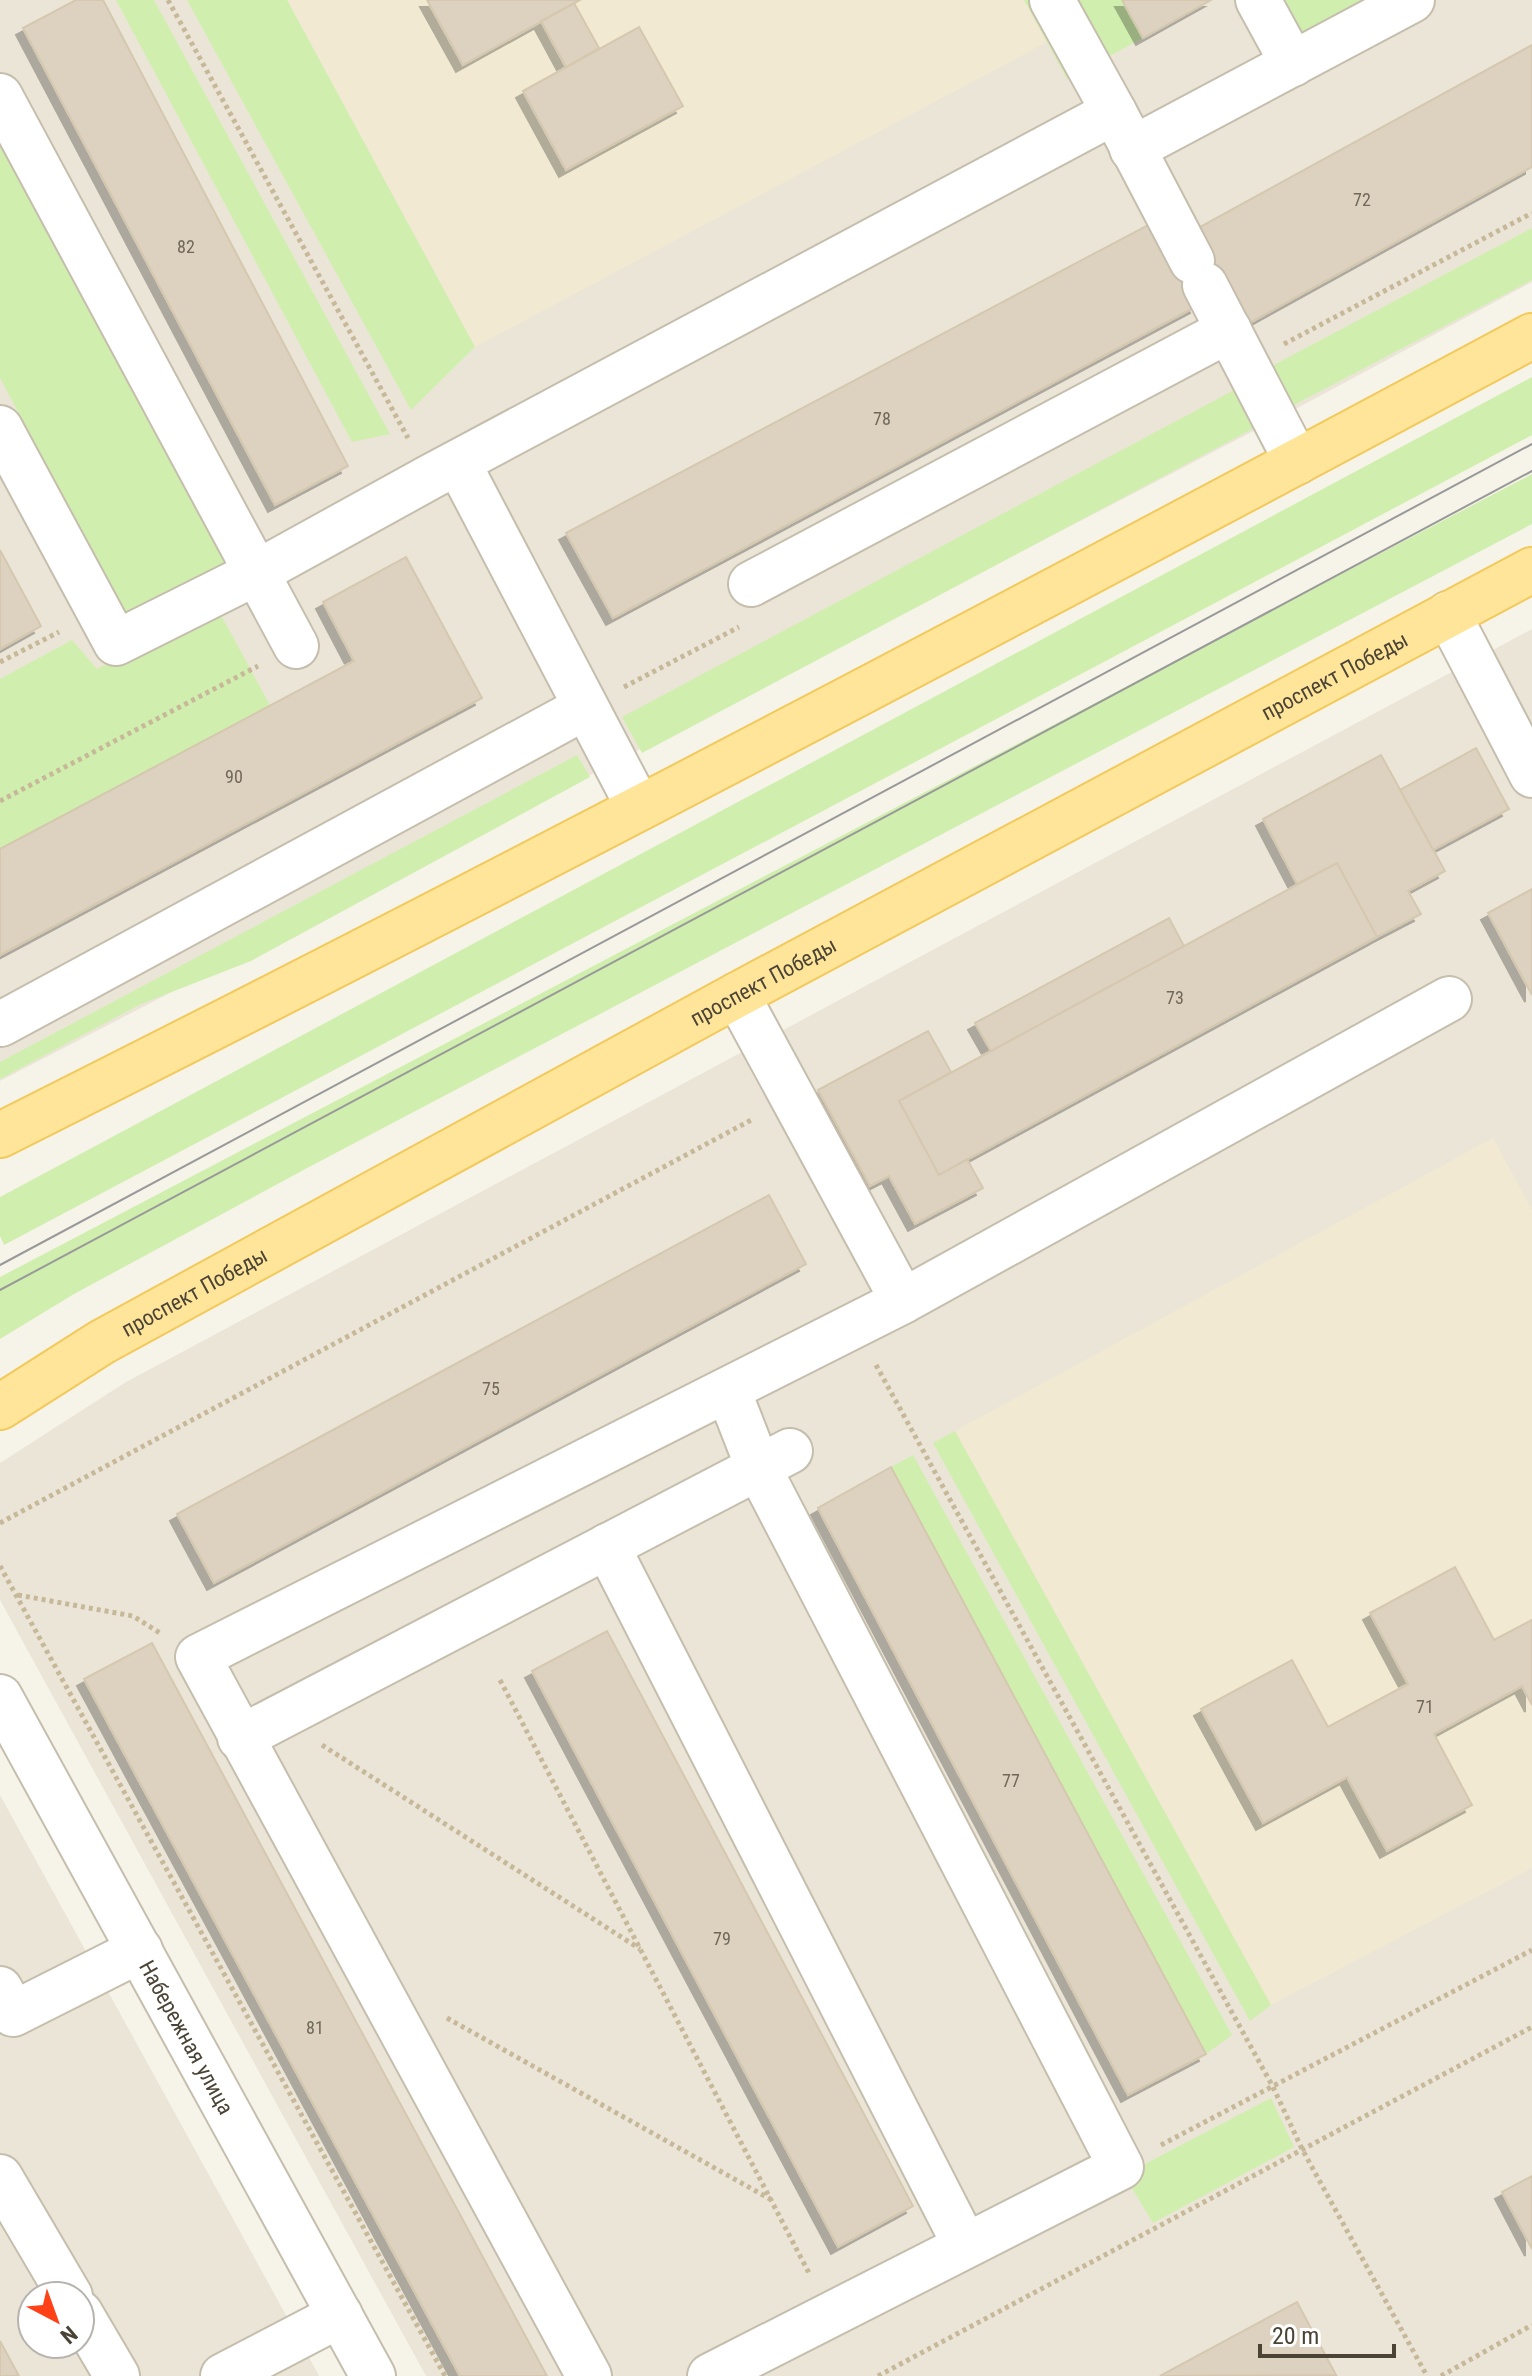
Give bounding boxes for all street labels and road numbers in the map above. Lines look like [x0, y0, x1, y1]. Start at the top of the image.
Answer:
street label: проспект Победы [1257, 627, 1412, 725]
street label: проспект Победы [686, 932, 841, 1031]
street label: проспект Победы [117, 1242, 272, 1342]
street label: Набережная улица [134, 1956, 239, 2119]

